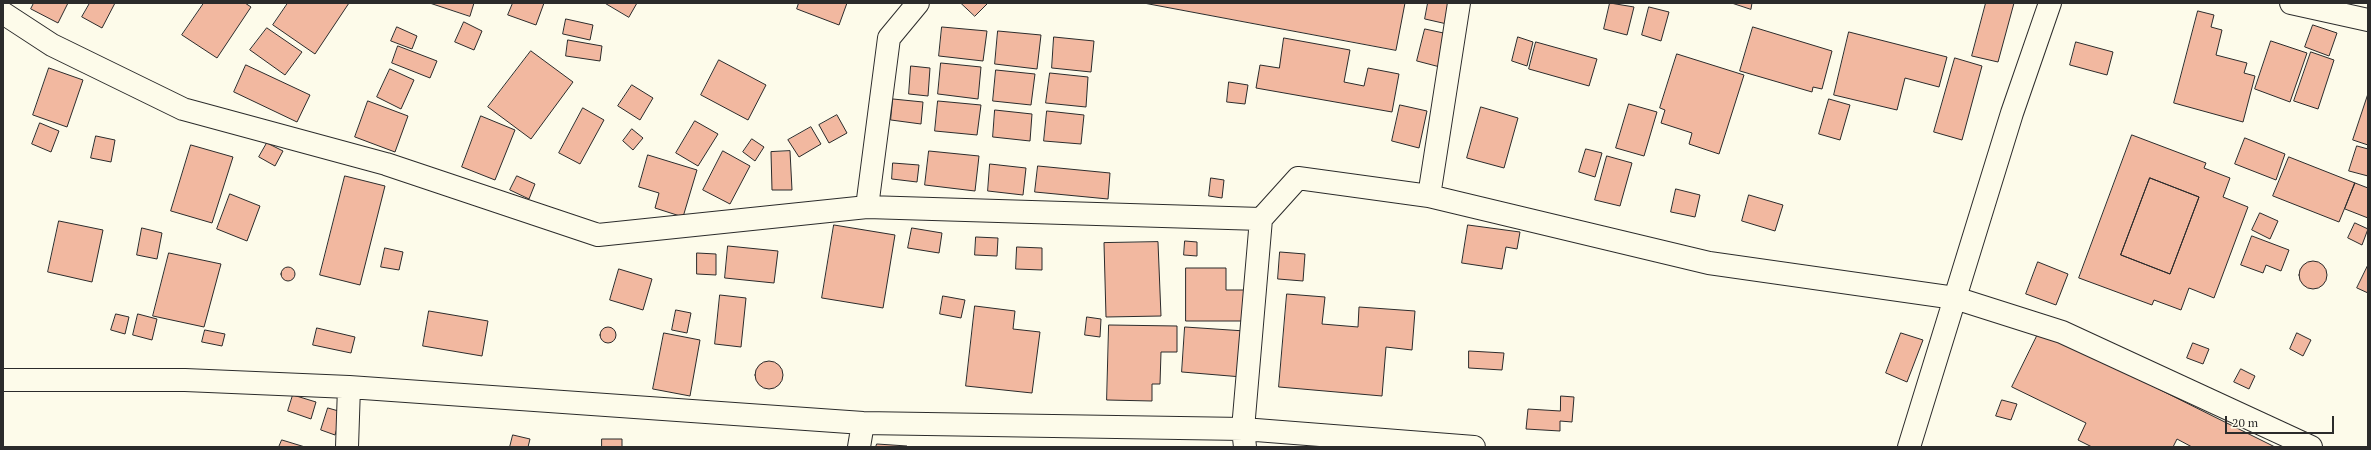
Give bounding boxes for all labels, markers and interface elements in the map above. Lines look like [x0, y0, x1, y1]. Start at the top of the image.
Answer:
scale bar [2227, 408, 2336, 434]
text: 20 m [2232, 415, 2258, 430]

